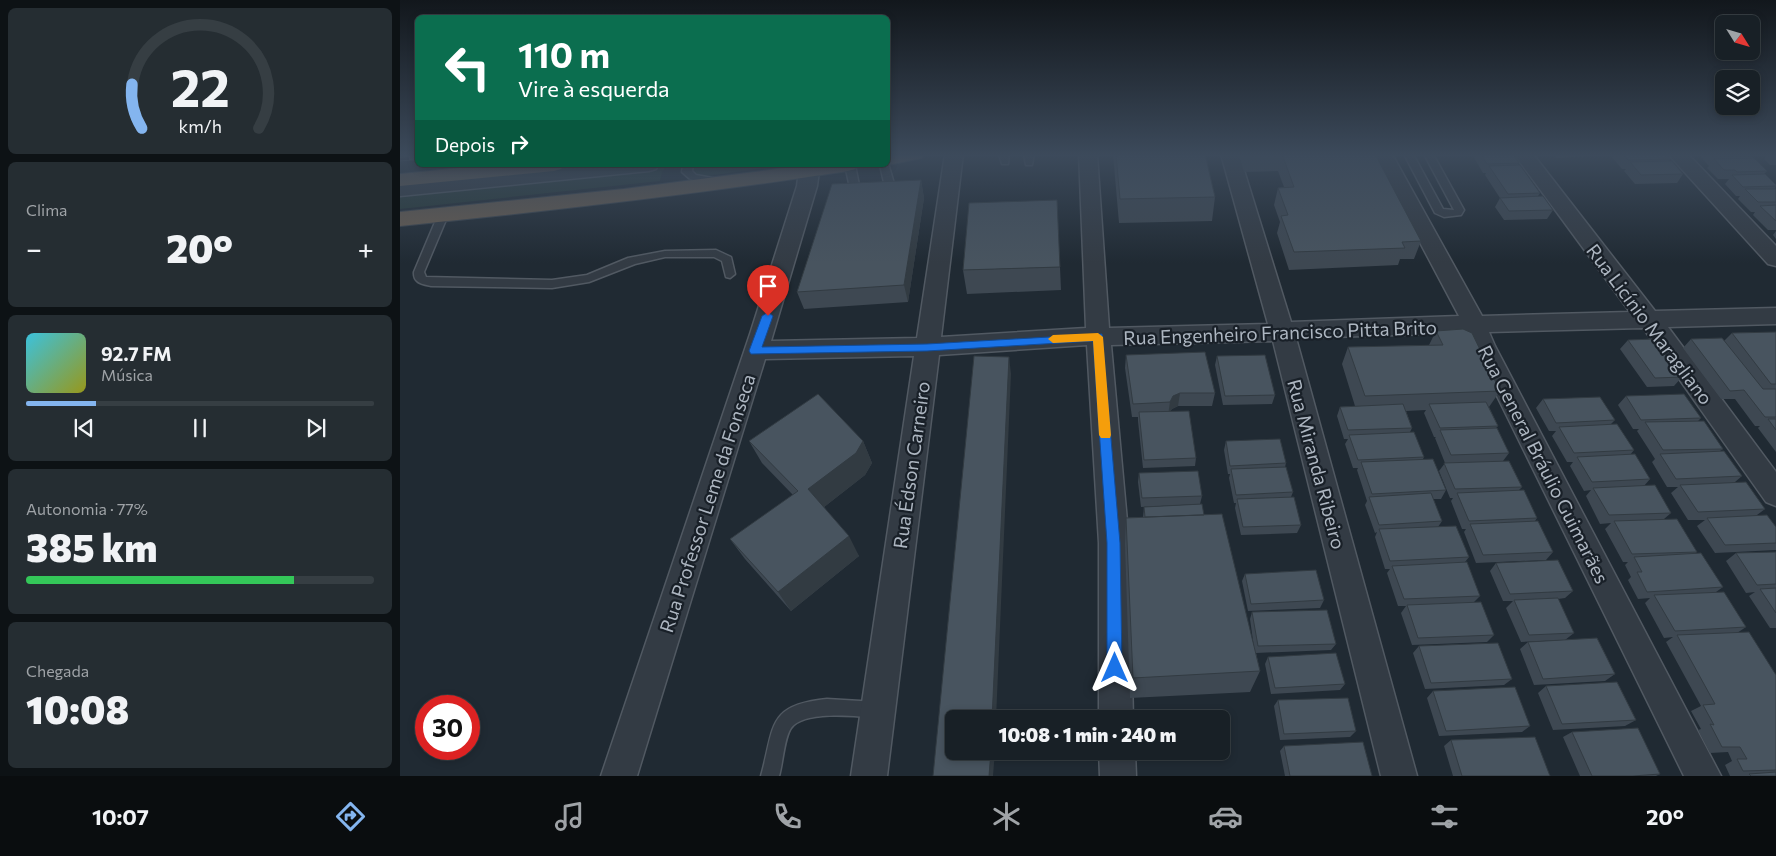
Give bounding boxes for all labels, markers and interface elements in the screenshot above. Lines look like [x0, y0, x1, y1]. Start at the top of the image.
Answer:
north arrow [1715, 15, 1760, 60]
map controls [1715, 15, 1760, 115]
text: 110 m [518, 32, 610, 75]
icon: left [435, 35, 500, 100]
text: 22 [170, 54, 230, 118]
button: layers [1715, 70, 1760, 115]
text: Vire à esquerda [518, 75, 670, 102]
text: km/h [178, 115, 222, 137]
icon: right [505, 130, 533, 158]
text: Depois [435, 133, 495, 156]
text: Clima [26, 200, 67, 219]
text: 20° [166, 224, 233, 271]
text: − [26, 231, 42, 265]
text: + [358, 231, 374, 265]
street label: Rua Licínio Maragliano [1582, 239, 1718, 409]
pin [747, 265, 789, 316]
icon: arrive [754, 272, 782, 300]
street label: Rua Engenheiro Francisco Pitta Brito [1123, 315, 1437, 349]
street label: Rua General Bráulio Guimarães [1474, 341, 1614, 587]
text: 92.7 FM [101, 342, 172, 365]
text: Música [101, 365, 153, 384]
street label: Rua Professor Leme da Fonseca [654, 371, 760, 635]
street label: Rua Miranda Ribeiro [1283, 376, 1351, 552]
street label: Rua Édson Carneiro [888, 380, 934, 550]
icon: previous [70, 414, 98, 442]
icon: pause [186, 414, 214, 442]
icon: next [302, 414, 330, 442]
text: Autonomia · 77% [26, 499, 148, 518]
text: 385 km [26, 523, 157, 570]
position arrow [1088, 641, 1140, 693]
text: Chegada [26, 661, 89, 680]
text: 10:08 [26, 685, 129, 732]
speed limit sign: 30 [415, 695, 480, 760]
text: 10:08 · 1 min · 240 m [999, 723, 1176, 746]
icon: directions [333, 799, 368, 834]
icon: music [552, 799, 587, 834]
icon: phone [770, 799, 805, 834]
icon: climate [989, 799, 1024, 834]
icon: car [1208, 799, 1243, 834]
icon: filters [1427, 799, 1462, 834]
text: 10:07 [92, 803, 149, 830]
text: 20° [1646, 803, 1684, 830]

